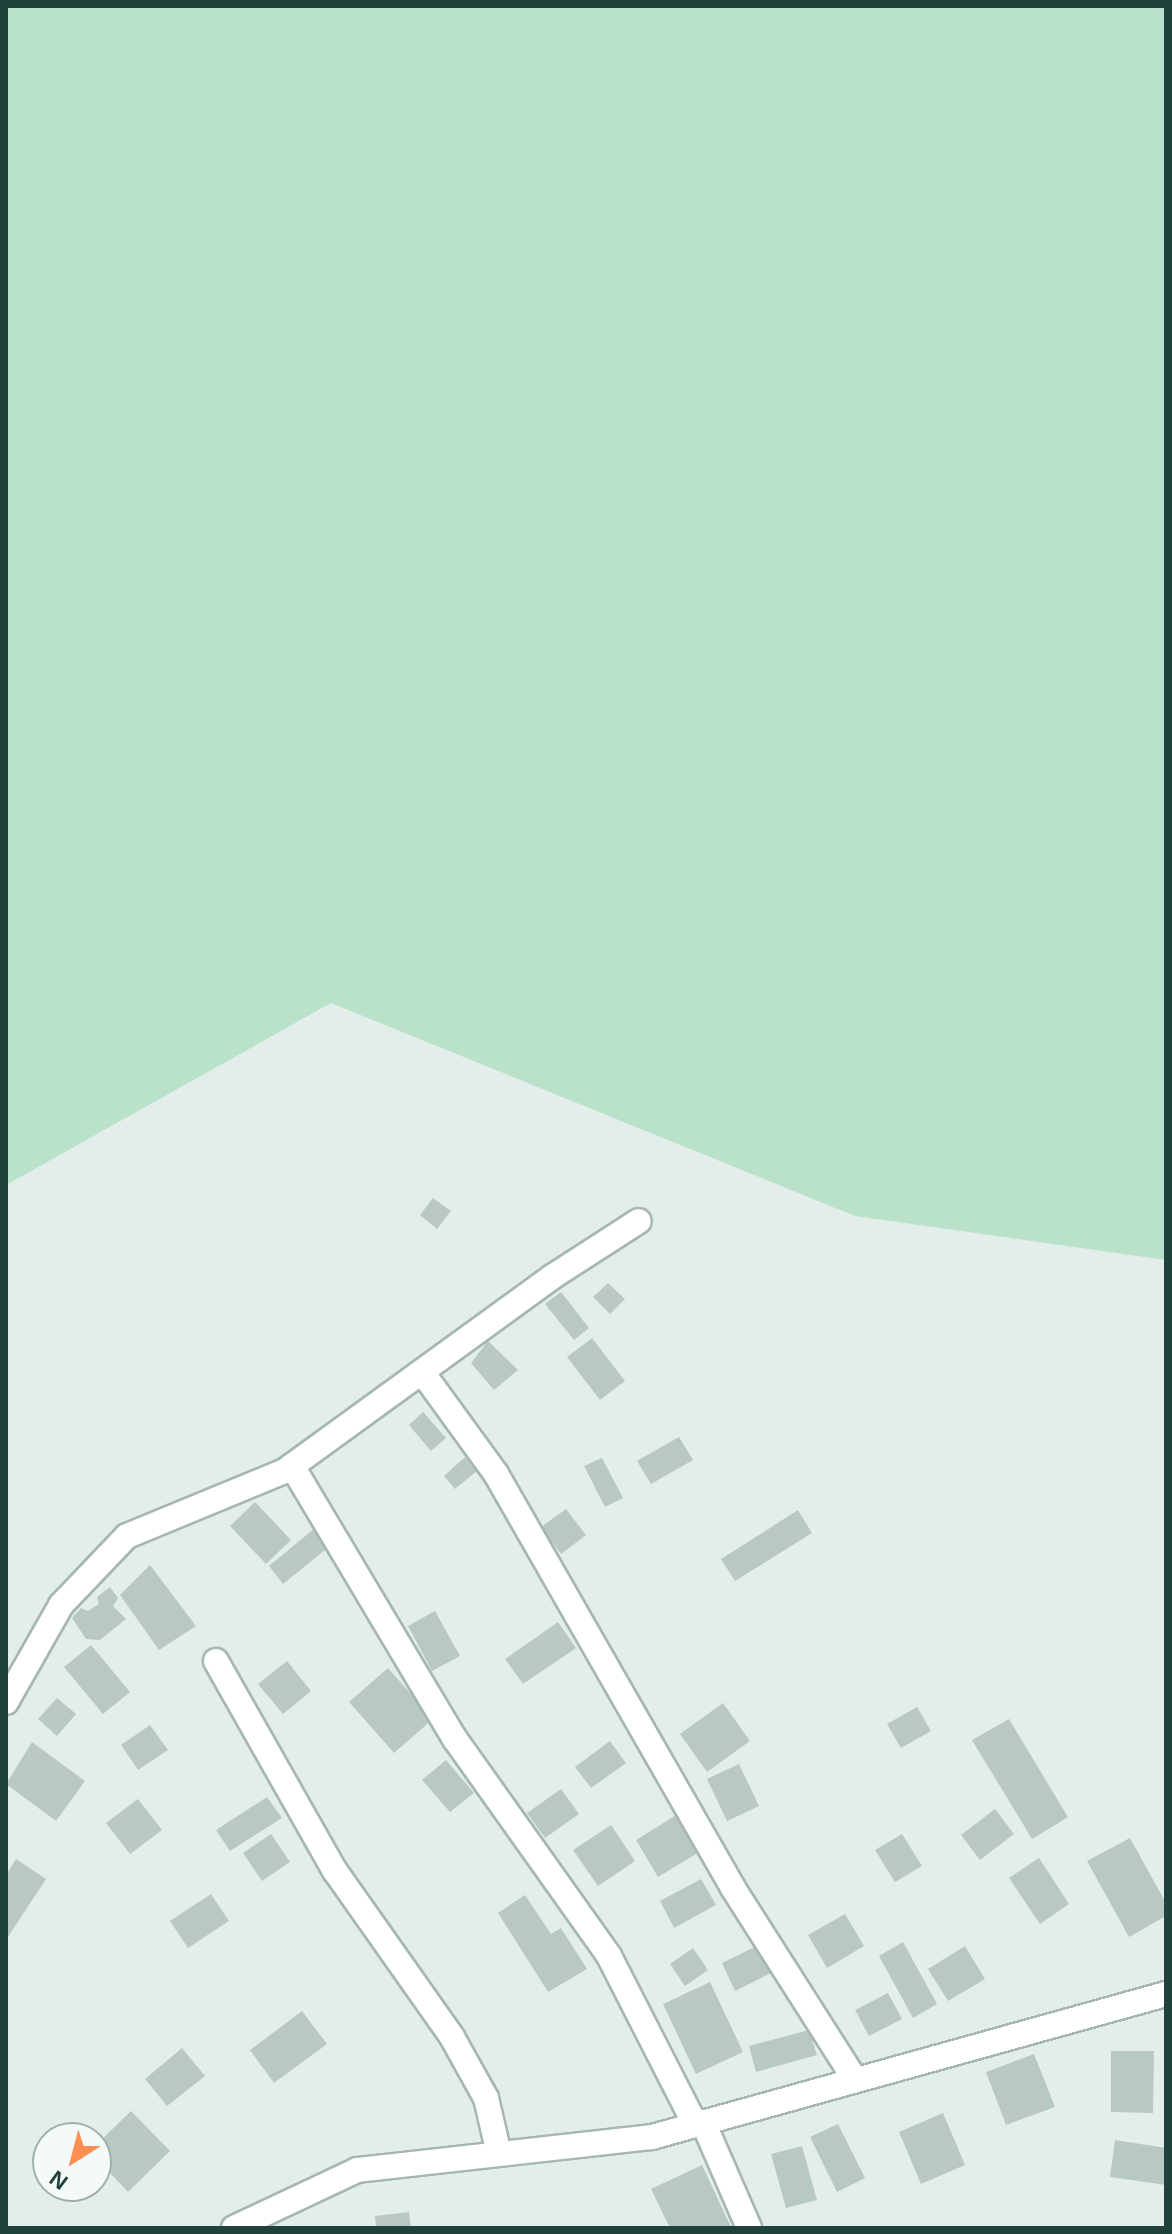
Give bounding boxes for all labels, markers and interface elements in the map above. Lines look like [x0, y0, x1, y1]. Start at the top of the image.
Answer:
north arrow [32, 2122, 112, 2202]
text: N [45, 2165, 73, 2195]

